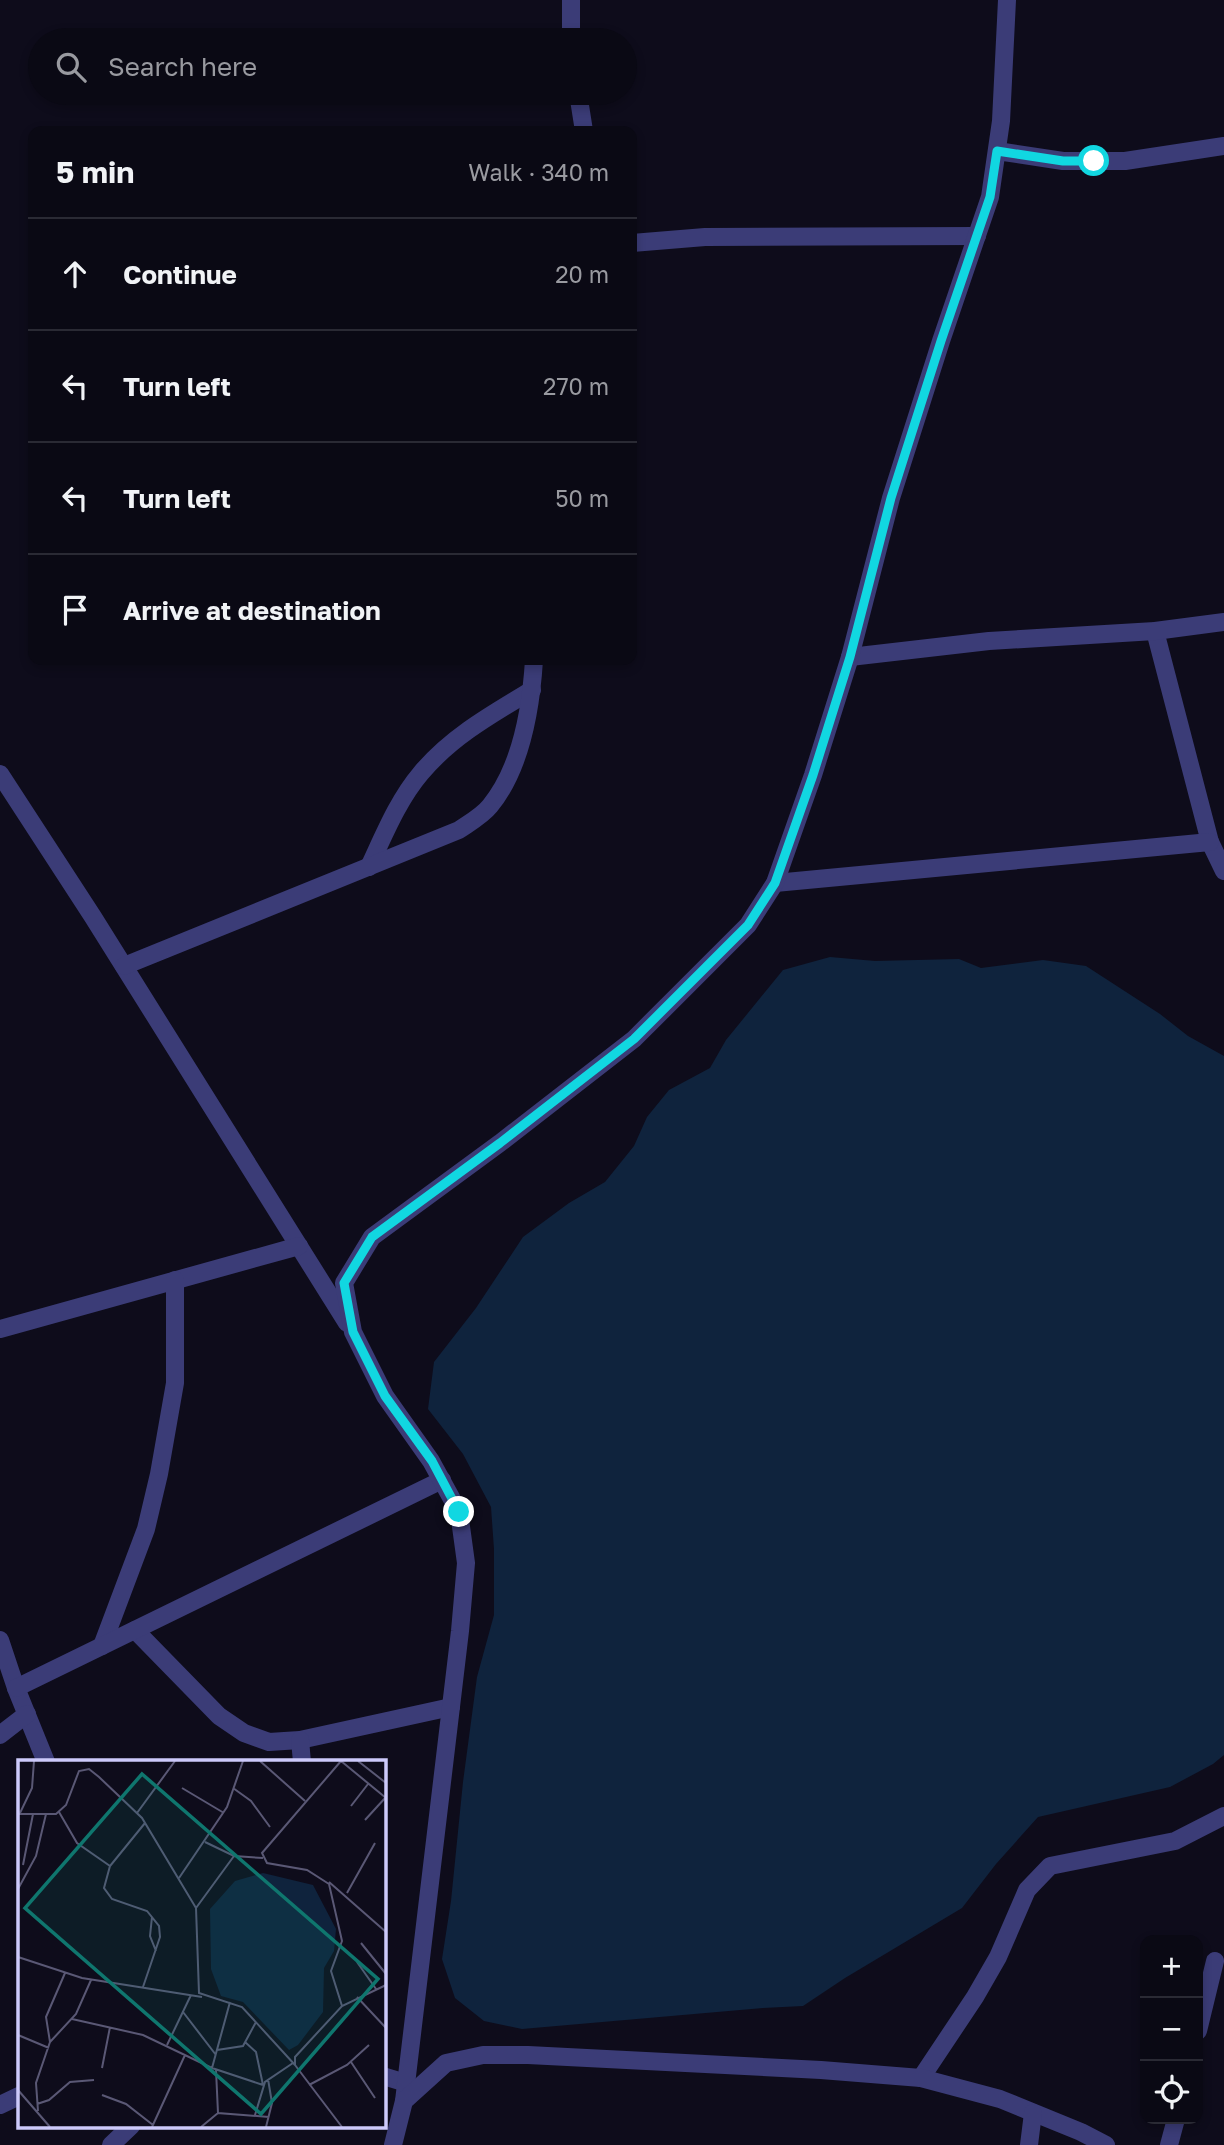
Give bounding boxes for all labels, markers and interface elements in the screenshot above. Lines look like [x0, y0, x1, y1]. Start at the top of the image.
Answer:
search box [28, 28, 637, 105]
icon: search [52, 48, 90, 86]
text: Search here [108, 51, 257, 82]
route start [1078, 145, 1109, 176]
text: 5 min [56, 154, 134, 190]
text: Walk · 340 m [468, 158, 609, 186]
icon: ahead [56, 255, 94, 293]
text: Continue [123, 259, 237, 290]
text: 20 m [555, 260, 609, 288]
icon: left [56, 367, 94, 405]
text: Turn left [123, 371, 231, 402]
text: 270 m [543, 372, 609, 400]
icon: left [56, 479, 94, 517]
text: Turn left [123, 483, 231, 514]
text: 50 m [555, 484, 609, 512]
icon: arrive [56, 591, 94, 629]
text: Arrive at destination [123, 595, 381, 626]
route end [443, 1496, 474, 1527]
inset map [18, 1760, 385, 2128]
map controls [1140, 1935, 1203, 2124]
button: + [1140, 1935, 1203, 1998]
button: − [1140, 1998, 1203, 2061]
button: locate [1140, 2061, 1203, 2124]

